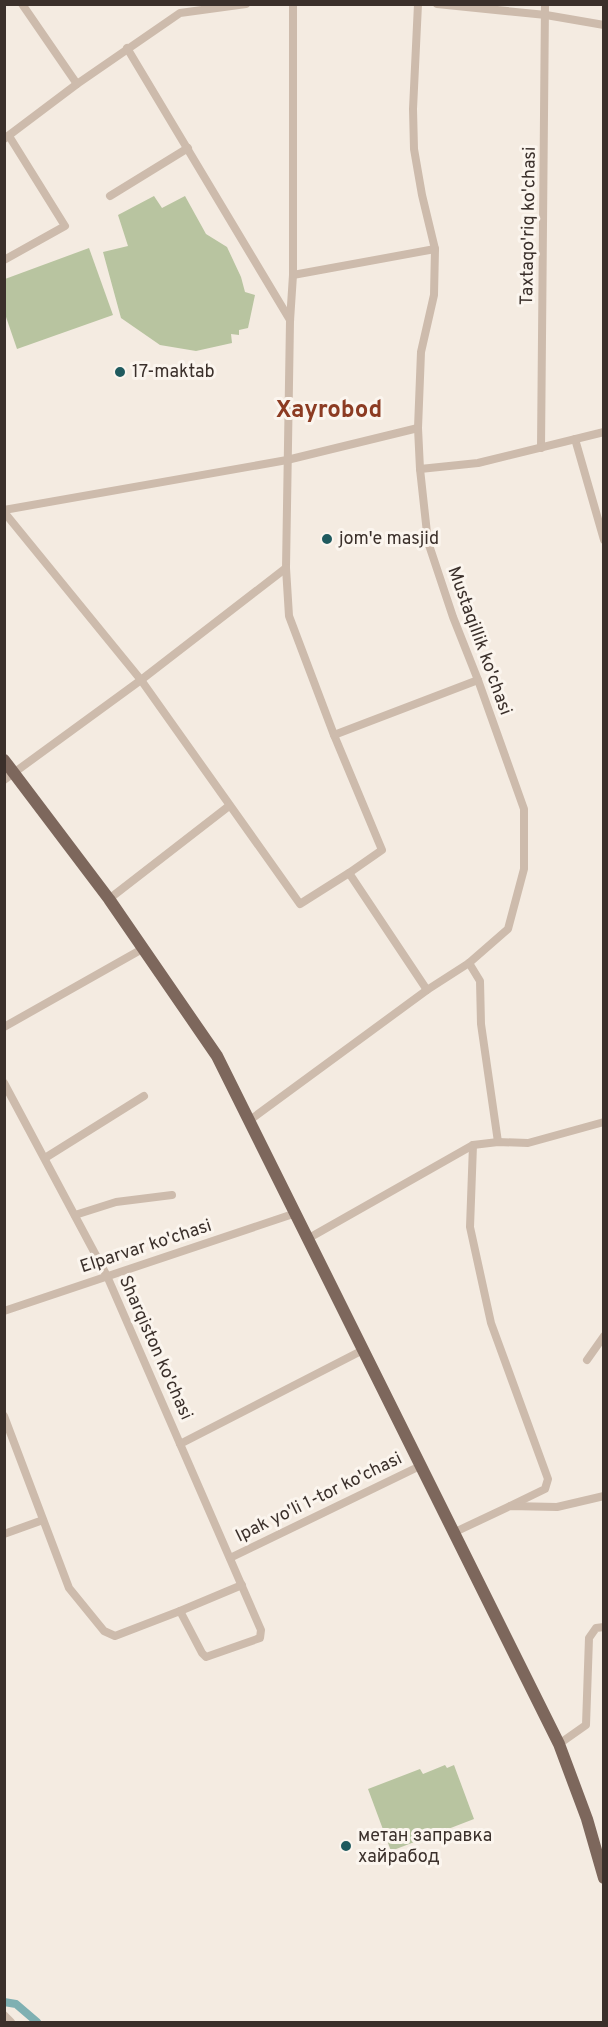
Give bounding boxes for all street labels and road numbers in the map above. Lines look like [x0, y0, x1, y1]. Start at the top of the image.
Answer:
street label: Taxtaqo'riq ko'chasi [516, 146, 542, 306]
street label: Mustaqillik ko'chasi [441, 564, 517, 718]
street label: Elparvar ko'chasi [77, 1215, 215, 1279]
street label: Sharqiston ko'chasi [113, 1272, 197, 1424]
street label: Ipak yo'li 1-tor ko'chasi [232, 1448, 406, 1548]

